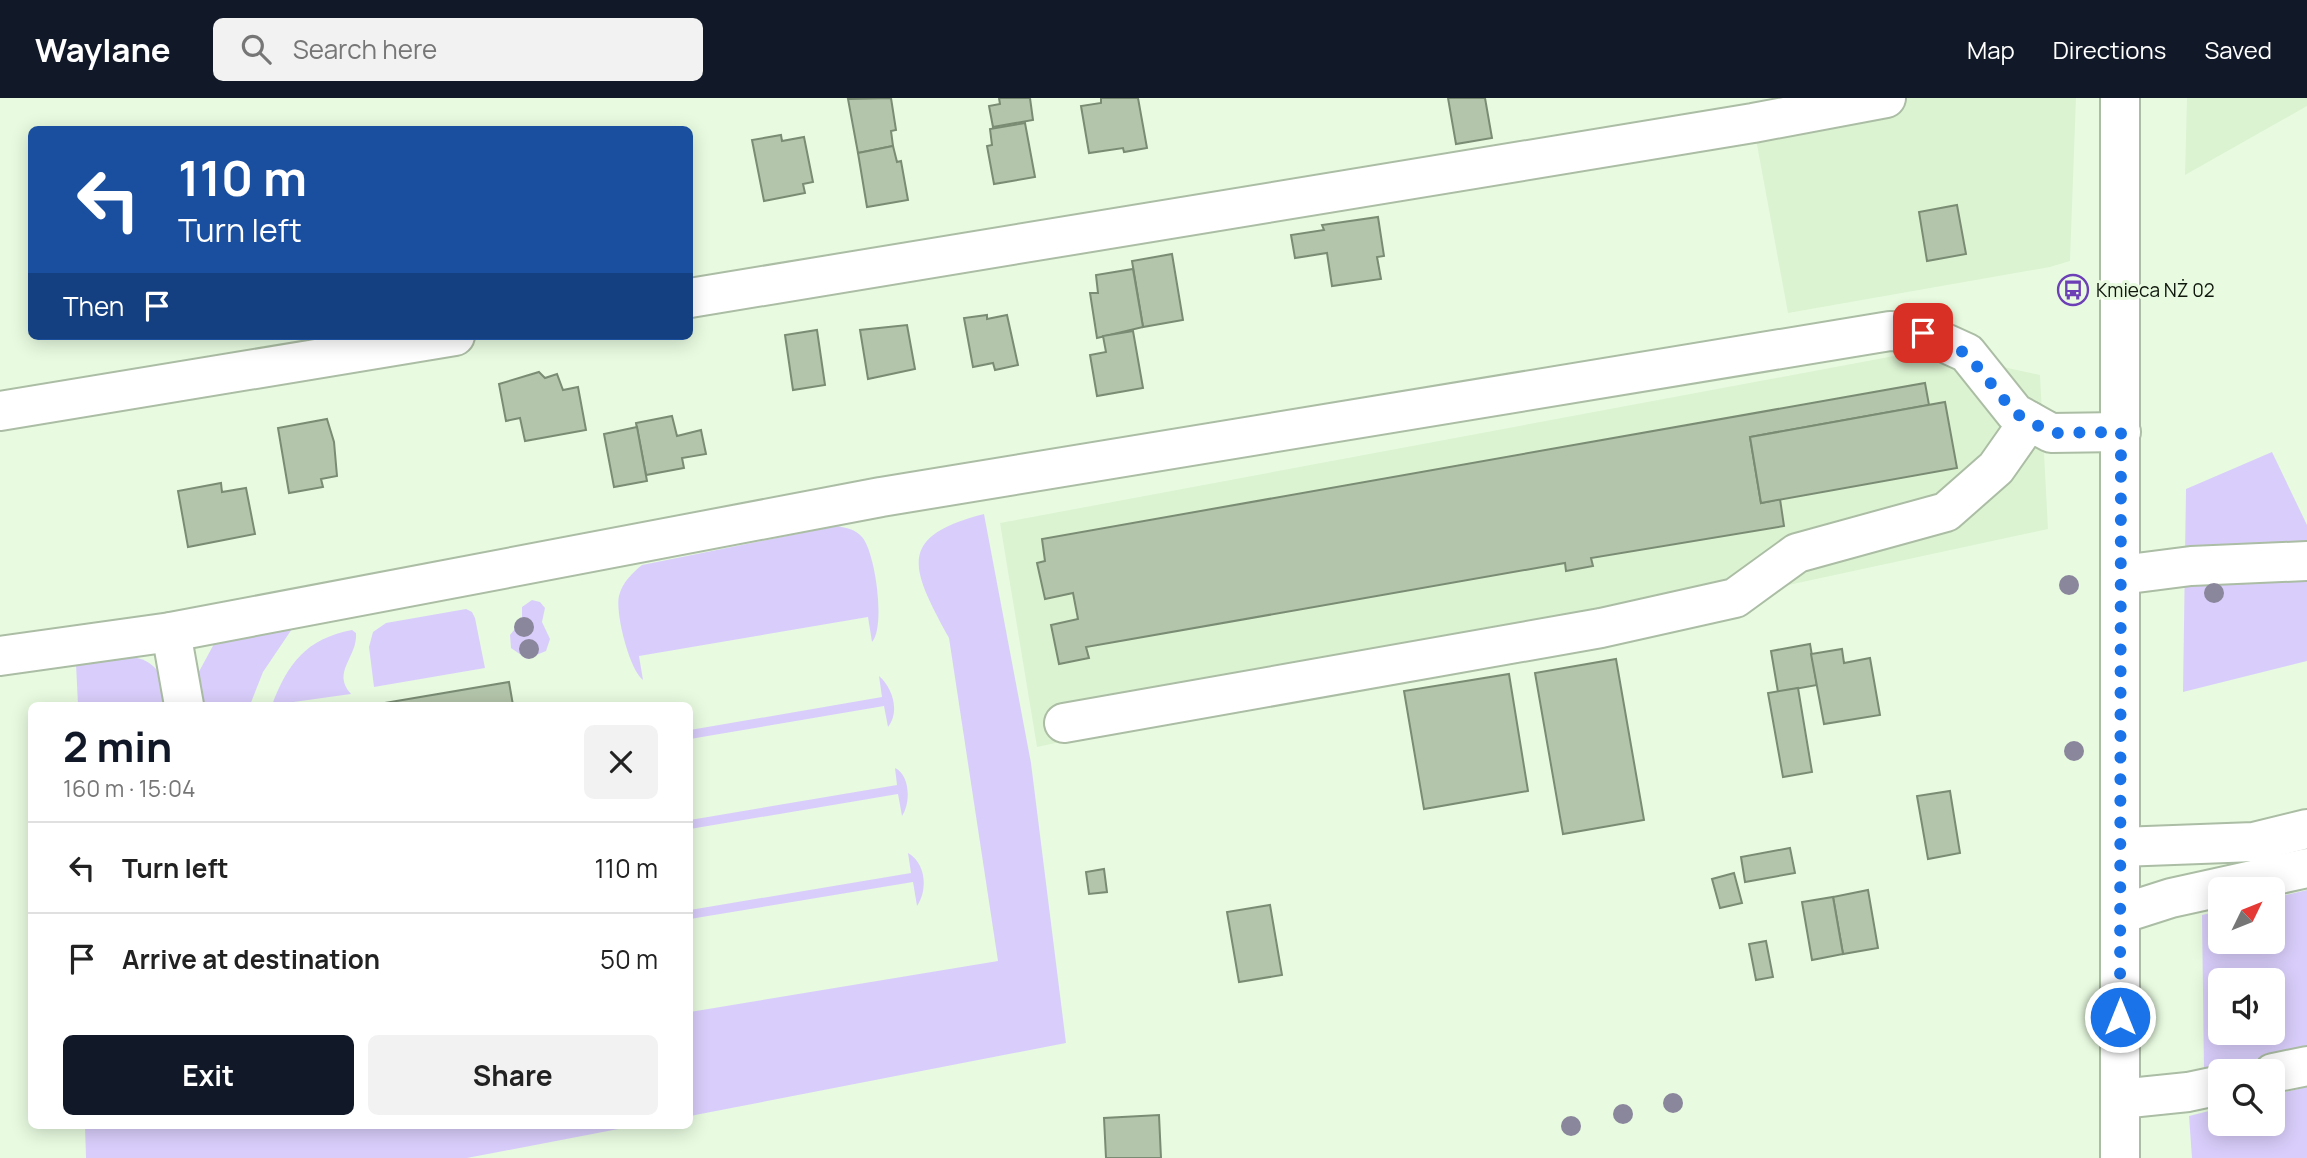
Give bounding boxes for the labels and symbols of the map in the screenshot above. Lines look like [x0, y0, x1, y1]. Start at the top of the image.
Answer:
bus stop icon: Kmieca NŻ 02 [2056, 273, 2090, 307]
place label: Kmieca NŻ 02 [2096, 277, 2215, 303]
pin [1893, 303, 1953, 363]
north arrow [2208, 877, 2286, 954]
position arrow [2083, 980, 2157, 1054]

